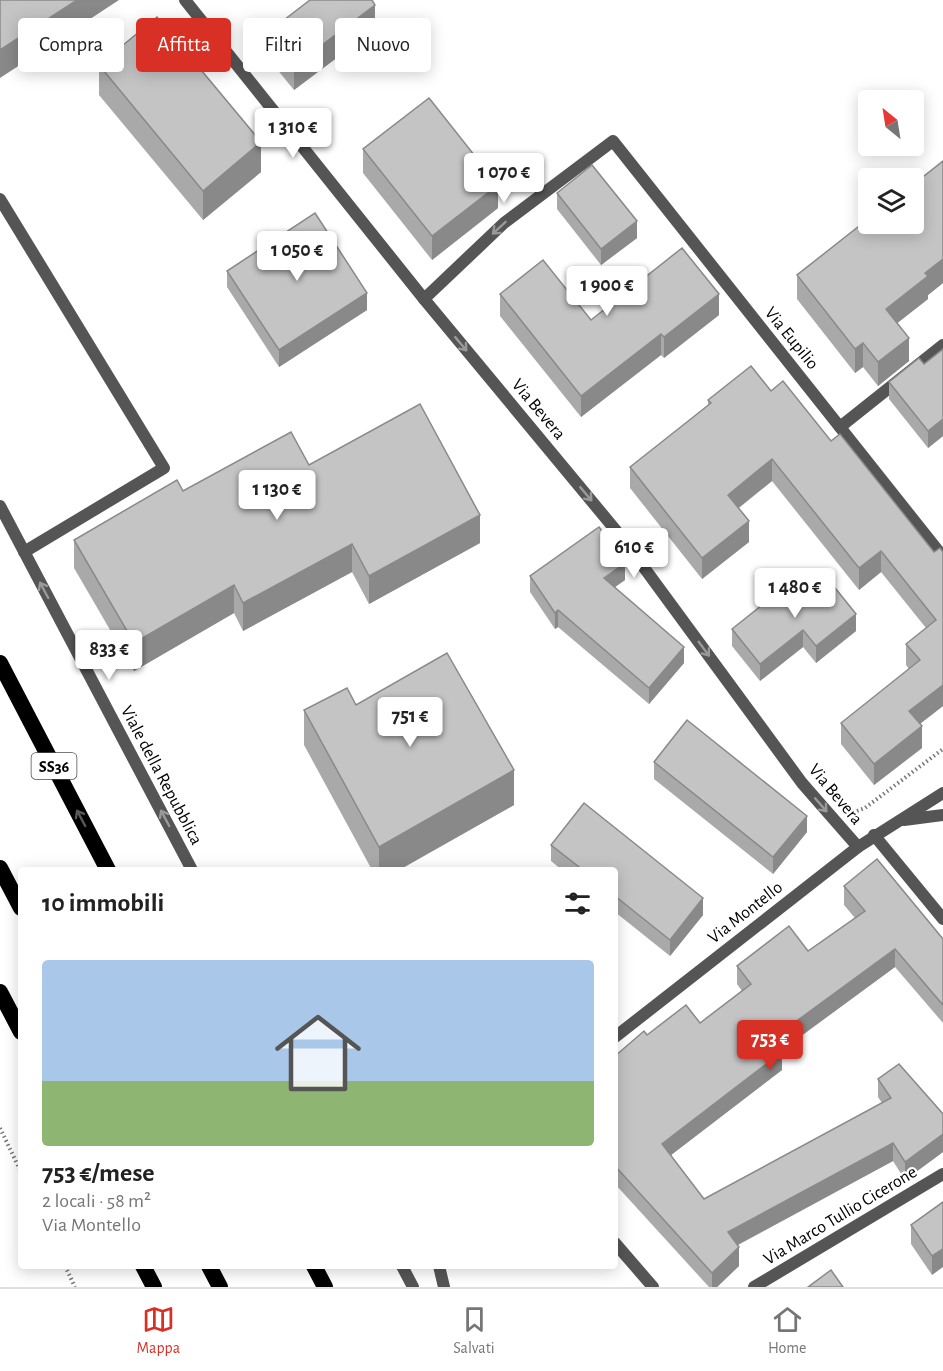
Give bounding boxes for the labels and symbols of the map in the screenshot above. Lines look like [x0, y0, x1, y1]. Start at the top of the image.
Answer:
north arrow [858, 90, 924, 156]
pin: 1 310 € [238, 108, 348, 159]
pin: 1 070 € [449, 153, 559, 204]
one-way arrow [492, 221, 507, 235]
pin: 1 050 € [242, 231, 352, 282]
pin: 1 900 € [552, 266, 662, 317]
street label: Via Eupilio [761, 304, 822, 373]
one-way arrow [455, 336, 468, 352]
street label: Via Bevera [508, 376, 569, 443]
pin: 1 130 € [222, 470, 332, 521]
one-way arrow [579, 486, 592, 502]
pin: 610 € [592, 528, 676, 579]
pin: 1 480 € [740, 568, 850, 619]
one-way arrow [38, 582, 50, 599]
pin: 833 € [67, 630, 151, 681]
one-way arrow [698, 641, 710, 657]
pin: 751 € [368, 697, 452, 748]
street label: Viale della Repubblica [117, 703, 205, 848]
road number: SS36 [32, 753, 76, 779]
street label: Via Bevera [805, 761, 866, 828]
one-way arrow [814, 797, 828, 812]
one-way arrow [75, 810, 87, 827]
one-way arrow [158, 810, 170, 828]
street label: Via Montello [705, 878, 786, 947]
pin: 753 € [728, 1020, 812, 1071]
street label: Via Marco Tullio Cicerone [761, 1163, 920, 1269]

